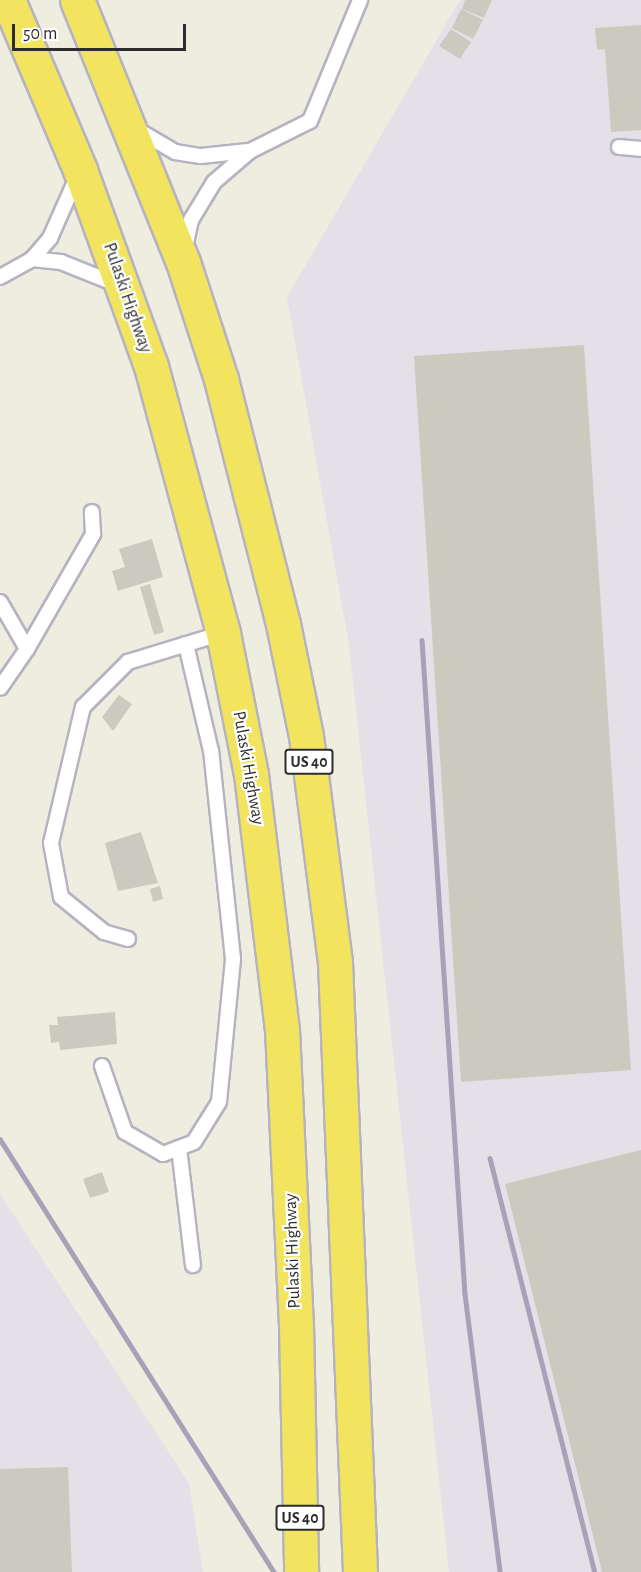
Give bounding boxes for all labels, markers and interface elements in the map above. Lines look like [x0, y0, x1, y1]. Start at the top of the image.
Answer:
scale bar [15, 12, 189, 50]
text: 50 m [23, 25, 57, 43]
street label: Pulaski Highway [98, 240, 156, 356]
street label: Pulaski Highway [227, 709, 269, 827]
road number: US 40 [284, 749, 334, 775]
street label: Pulaski Highway [280, 1193, 306, 1309]
road number: US 40 [274, 1505, 326, 1531]

